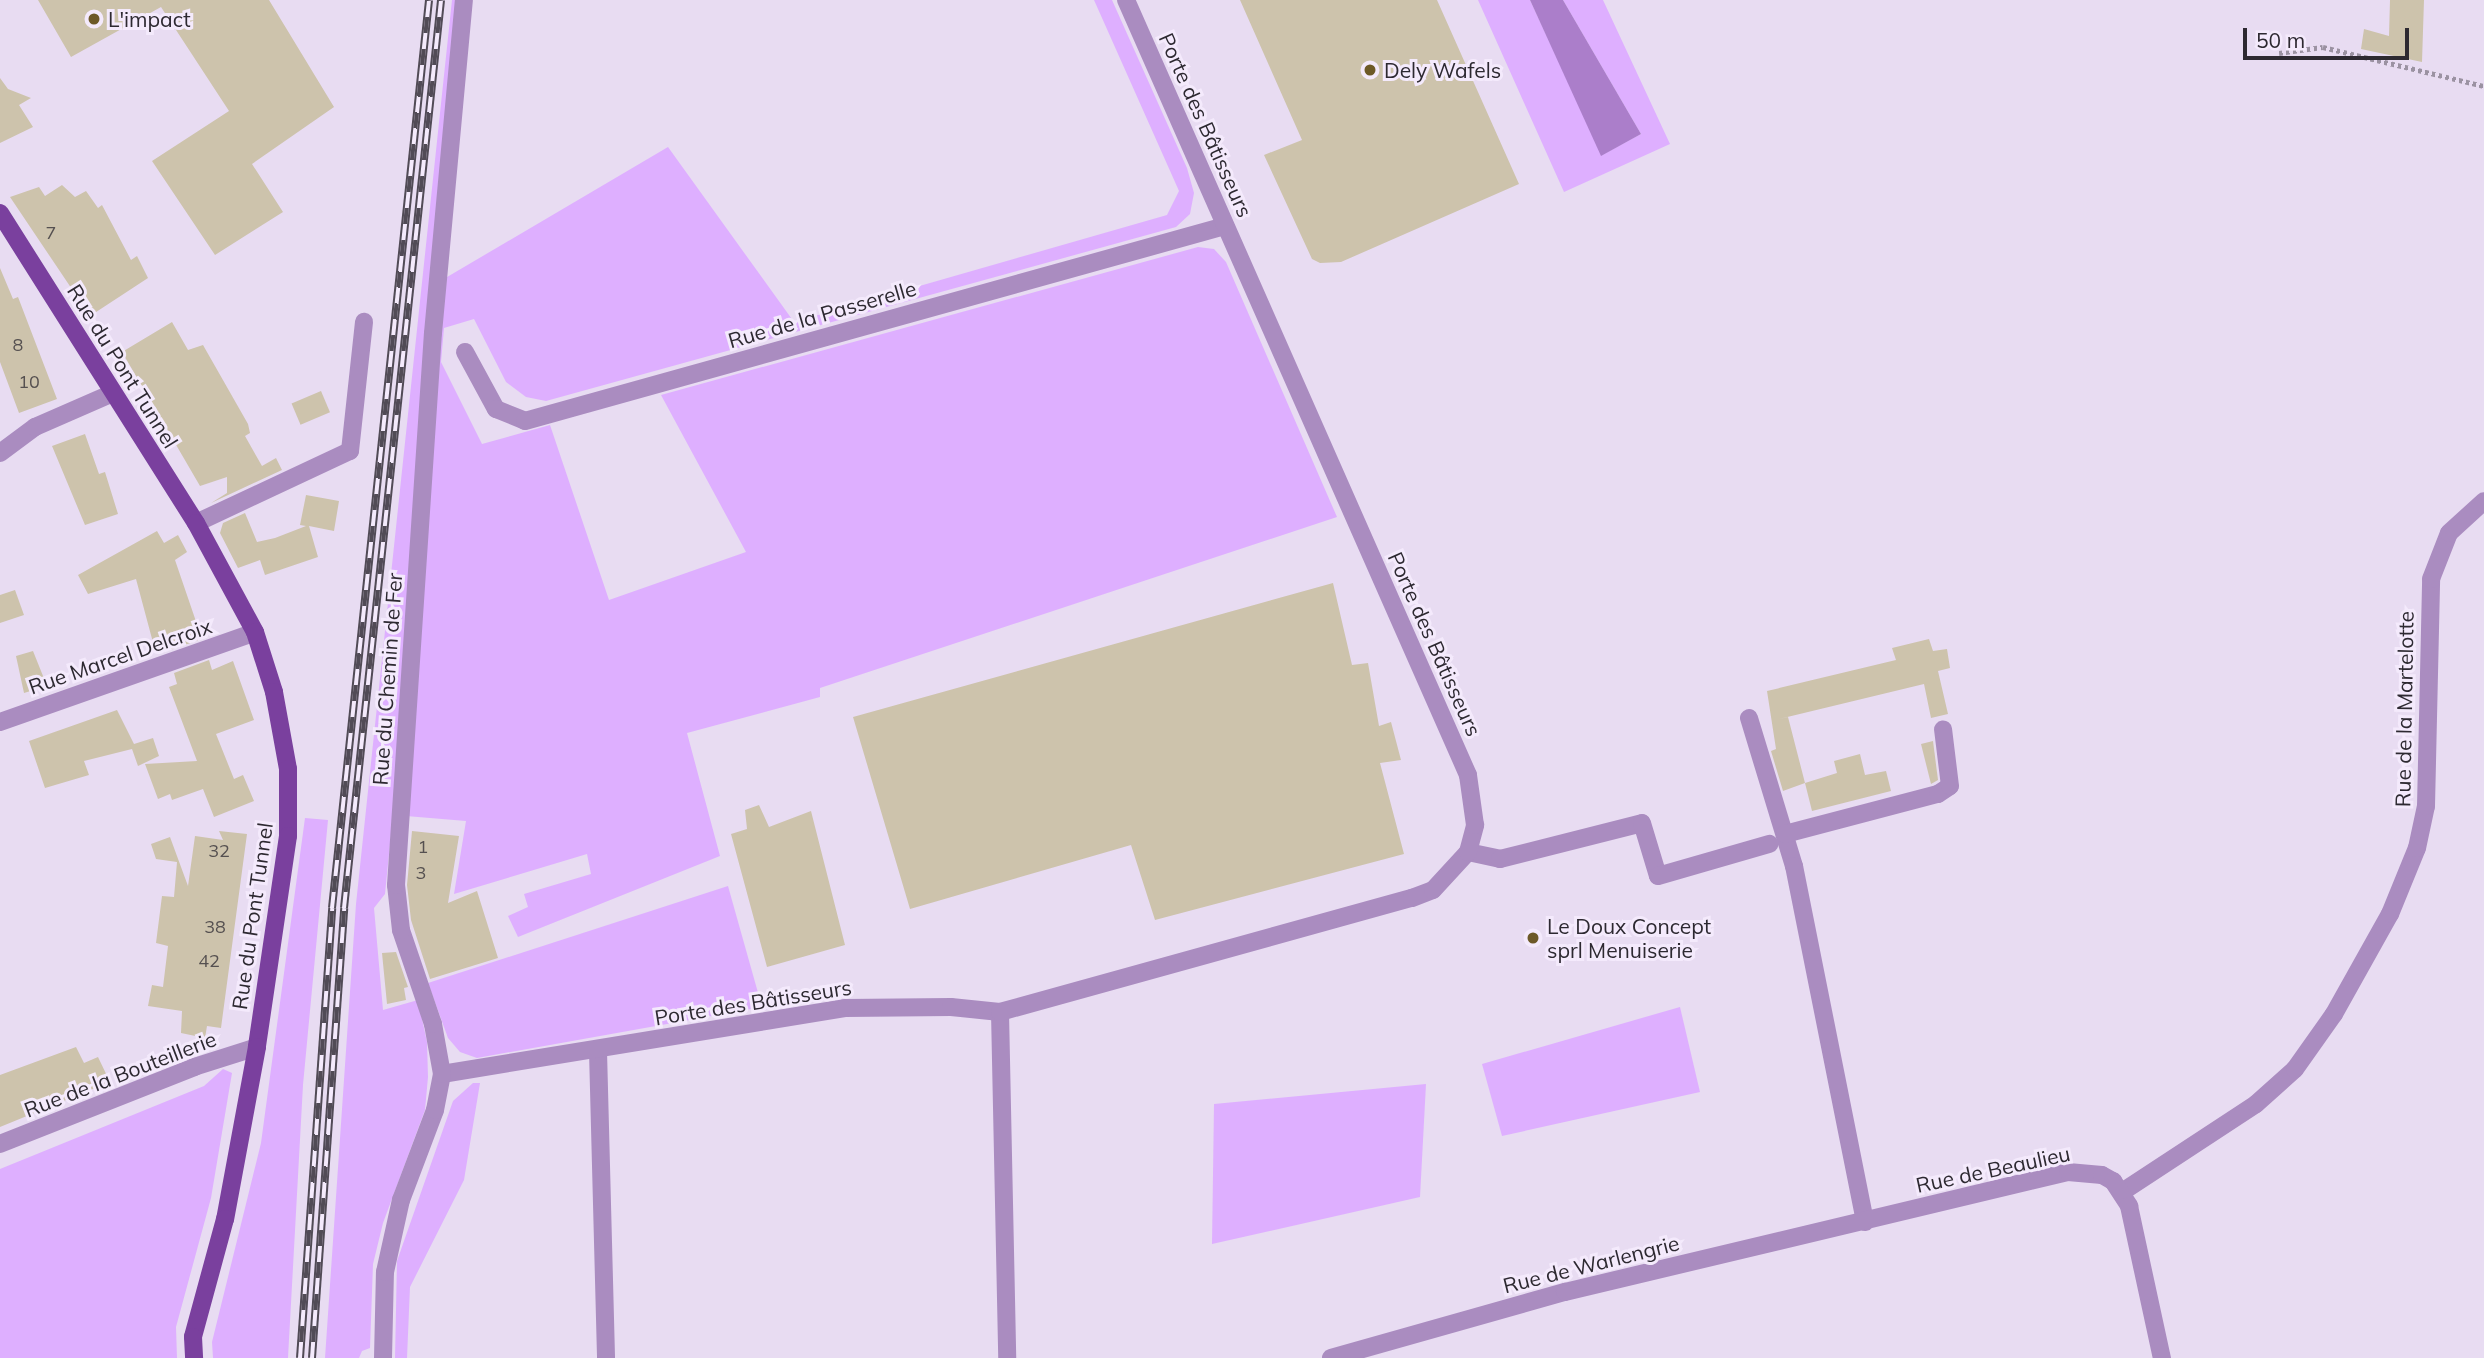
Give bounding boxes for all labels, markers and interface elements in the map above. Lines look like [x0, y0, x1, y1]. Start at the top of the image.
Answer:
place label: L'impact [108, 6, 190, 32]
marker: L'impact [86, 11, 102, 27]
scale bar [2246, 14, 2412, 58]
text: 50 m [2256, 27, 2305, 53]
street label: Porte des Bâtisseurs [1154, 29, 1258, 221]
place label: Dely Wafels [1384, 57, 1501, 83]
marker: Dely Wafels [1362, 62, 1378, 78]
house number: 7 [46, 222, 56, 244]
street label: Rue de la Passerelle [725, 275, 919, 353]
street label: Rue du Pont Tunnel [62, 279, 184, 453]
house number: 8 [13, 334, 23, 356]
house number: 10 [18, 371, 40, 393]
street label: Porte des Bâtisseurs [1383, 548, 1487, 740]
street label: Rue du Chemin de Fer [367, 572, 407, 786]
street label: Rue de la Martelotte [2390, 611, 2418, 807]
street label: Rue Marcel Delcroix [25, 613, 215, 699]
street label: Rue du Pont Tunnel [226, 821, 278, 1011]
house number: 1 [418, 836, 428, 858]
house number: 32 [208, 840, 230, 862]
house number: 3 [416, 862, 426, 884]
place label: Le Doux Concept sprl Menuiserie [1547, 913, 1711, 963]
house number: 38 [204, 916, 226, 938]
marker: Le Doux Concept sprl Menuiserie [1525, 930, 1541, 946]
house number: 42 [198, 950, 220, 972]
street label: Porte des Bâtisseurs [653, 974, 853, 1030]
street label: Rue de la Bouteillerie [20, 1026, 220, 1122]
street label: Rue de Beaulieu [1914, 1140, 2072, 1198]
street label: Rue de Warlengrie [1500, 1230, 1682, 1298]

